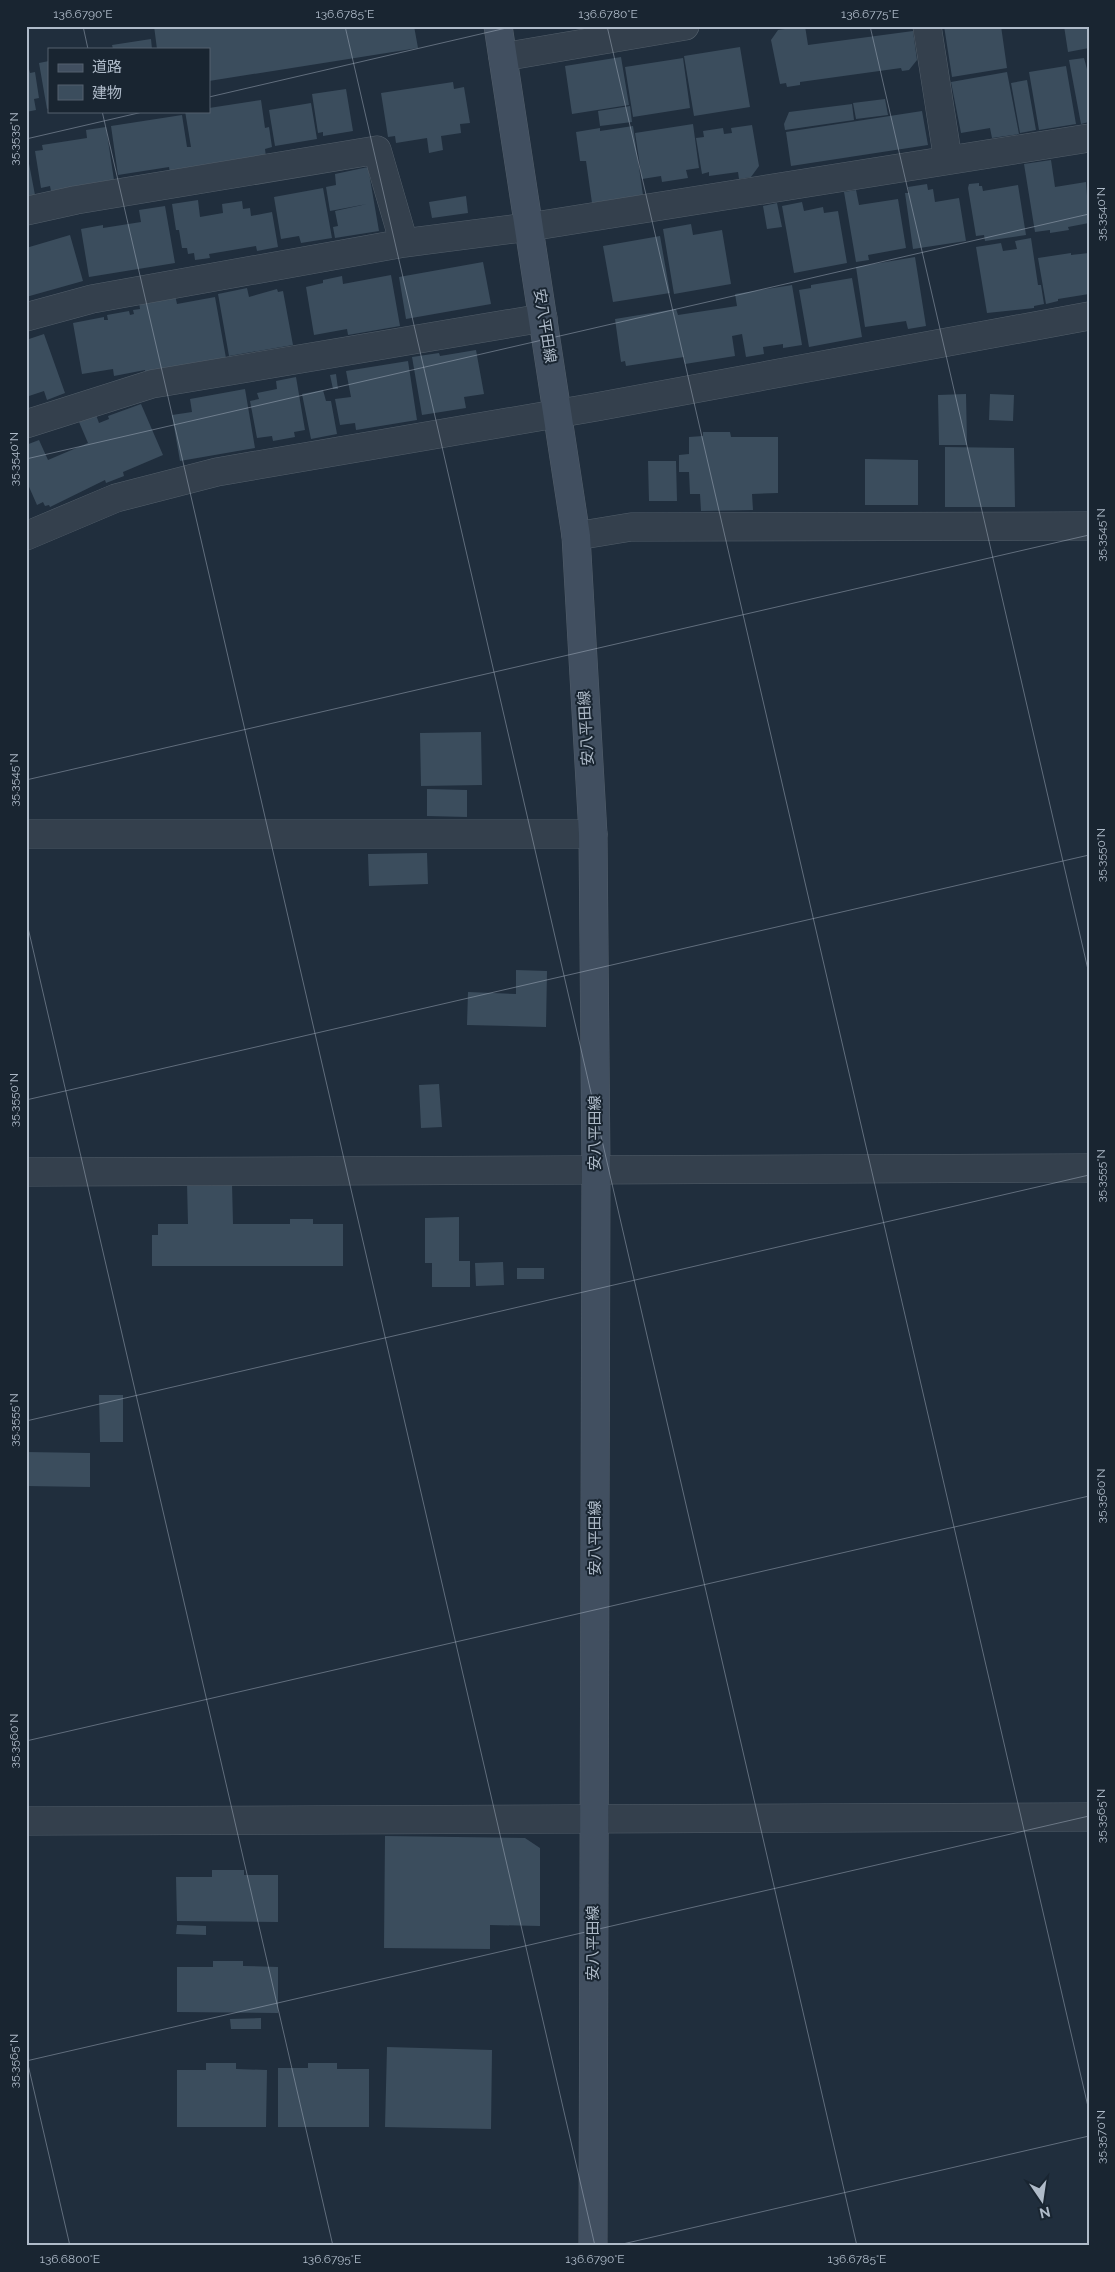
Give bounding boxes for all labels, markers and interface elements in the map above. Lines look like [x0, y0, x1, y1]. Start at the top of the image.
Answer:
text: 136.6790°E [53, 7, 113, 21]
text: 136.6785°E [316, 7, 374, 21]
text: 136.6780°E [578, 7, 638, 21]
text: 136.6775°E [841, 7, 899, 21]
legend [48, 48, 210, 112]
text: 道路 [92, 58, 122, 76]
text: 建物 [92, 84, 122, 102]
text: 35.3535°N [7, 112, 21, 166]
text: 35.3540°N [1094, 187, 1108, 241]
street label: 安八平田線 [530, 288, 560, 364]
text: 35.3540°N [7, 432, 21, 486]
text: 35.3545°N [1094, 508, 1108, 562]
street label: 安八平田線 [575, 690, 597, 766]
text: 35.3545°N [7, 753, 21, 807]
text: 35.3550°N [1094, 828, 1108, 882]
text: 35.3550°N [7, 1073, 21, 1127]
street label: 安八平田線 [586, 1095, 604, 1171]
text: 35.3555°N [1094, 1149, 1108, 1203]
text: 35.3555°N [7, 1393, 21, 1447]
text: 35.3560°N [1094, 1469, 1108, 1523]
street label: 安八平田線 [586, 1500, 604, 1576]
text: 35.3560°N [7, 1714, 21, 1768]
text: 35.3565°N [1094, 1789, 1108, 1843]
street label: 安八平田線 [584, 1905, 602, 1981]
text: 35.3565°N [7, 2034, 21, 2088]
text: 35.3570°N [1094, 2110, 1108, 2164]
north arrow [1018, 2174, 1068, 2224]
text: N [1038, 2204, 1052, 2222]
text: 136.6800°E [40, 2252, 100, 2266]
text: 136.6795°E [303, 2252, 361, 2266]
text: 136.6790°E [565, 2252, 625, 2266]
text: 136.6785°E [828, 2252, 886, 2266]

